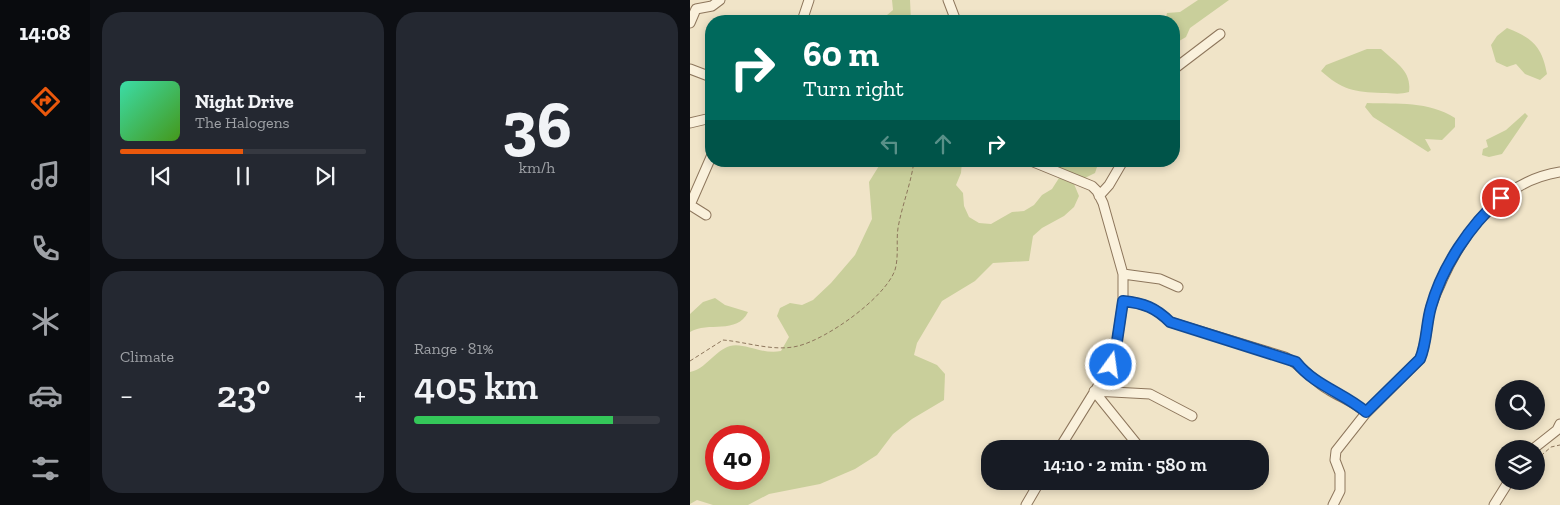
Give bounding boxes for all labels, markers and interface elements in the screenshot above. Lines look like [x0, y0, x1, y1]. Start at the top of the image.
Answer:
text: 14:08 [19, 19, 71, 46]
text: 60 m [803, 33, 879, 75]
icon: right [720, 35, 785, 100]
text: Turn right [803, 75, 904, 102]
icon: directions [28, 84, 63, 119]
text: 36 [502, 86, 572, 164]
text: Night Drive [195, 90, 294, 113]
text: The Halogens [195, 113, 290, 132]
icon: left [876, 130, 904, 158]
icon: ahead [929, 130, 957, 158]
icon: right [982, 130, 1010, 158]
icon: music [28, 158, 63, 193]
text: km/h [519, 158, 555, 177]
icon: previous [147, 162, 175, 190]
icon: pause [229, 162, 257, 190]
icon: next [311, 162, 339, 190]
pin [1480, 177, 1522, 219]
icon: arrive [1487, 184, 1515, 212]
icon: phone [28, 231, 63, 266]
icon: climate [28, 304, 63, 339]
position arrow [1084, 338, 1136, 390]
text: Range · 81% [414, 339, 494, 358]
text: Climate [120, 347, 174, 366]
text: 405 km [414, 363, 538, 409]
text: 23° [217, 371, 271, 417]
icon: car [28, 378, 63, 413]
text: − [120, 379, 133, 412]
text: + [354, 379, 366, 412]
map controls [1495, 380, 1545, 490]
button: search [1495, 380, 1545, 430]
speed limit sign: 40 [705, 425, 770, 490]
button: layers [1495, 440, 1545, 490]
icon: filters [28, 451, 63, 486]
text: 14:10 · 2 min · 580 m [1043, 453, 1207, 476]

